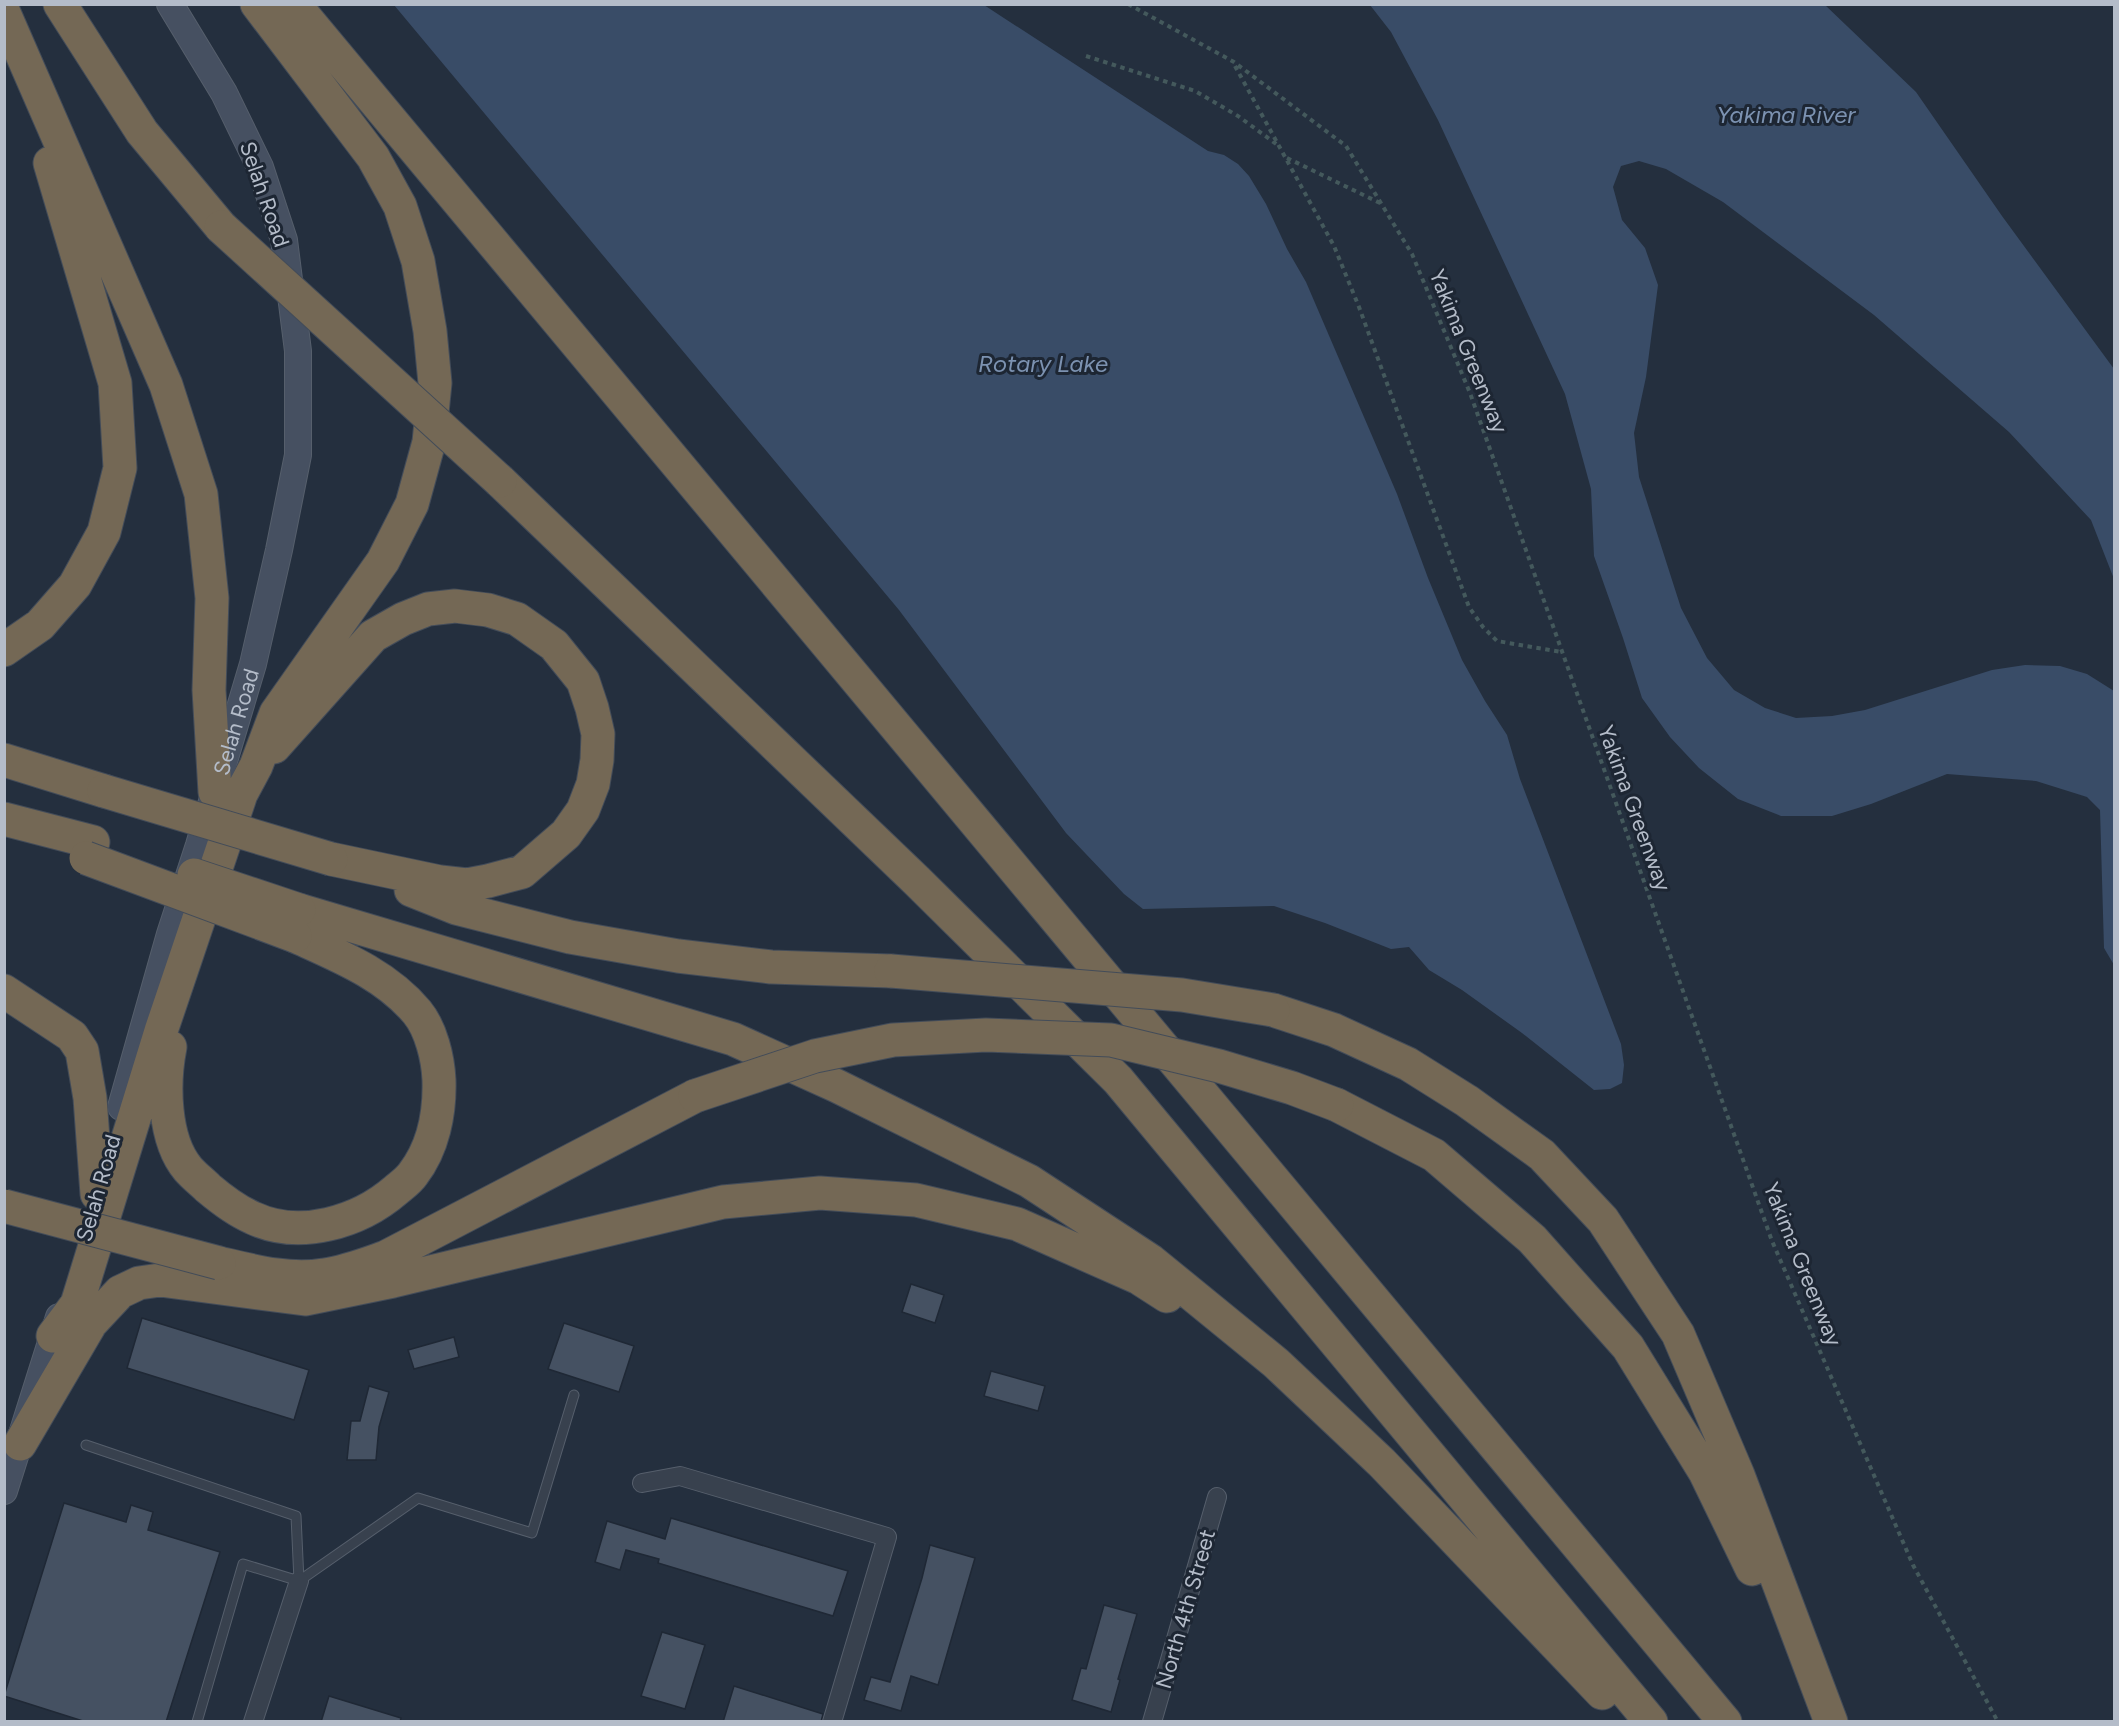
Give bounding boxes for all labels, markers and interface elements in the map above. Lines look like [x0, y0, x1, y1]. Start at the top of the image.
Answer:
water label: Yakima River [1717, 100, 1856, 129]
street label: Selah Road [234, 138, 295, 251]
street label: Yakima Greenway [1423, 265, 1514, 437]
water label: Rotary Lake [978, 349, 1108, 378]
street label: Selah Road [208, 665, 265, 778]
street label: Yakima Greenway [1592, 722, 1677, 895]
street label: Selah Road [70, 1132, 127, 1245]
street label: Yakima Greenway [1757, 1178, 1848, 1350]
street label: North 4th Street [1150, 1526, 1221, 1692]

